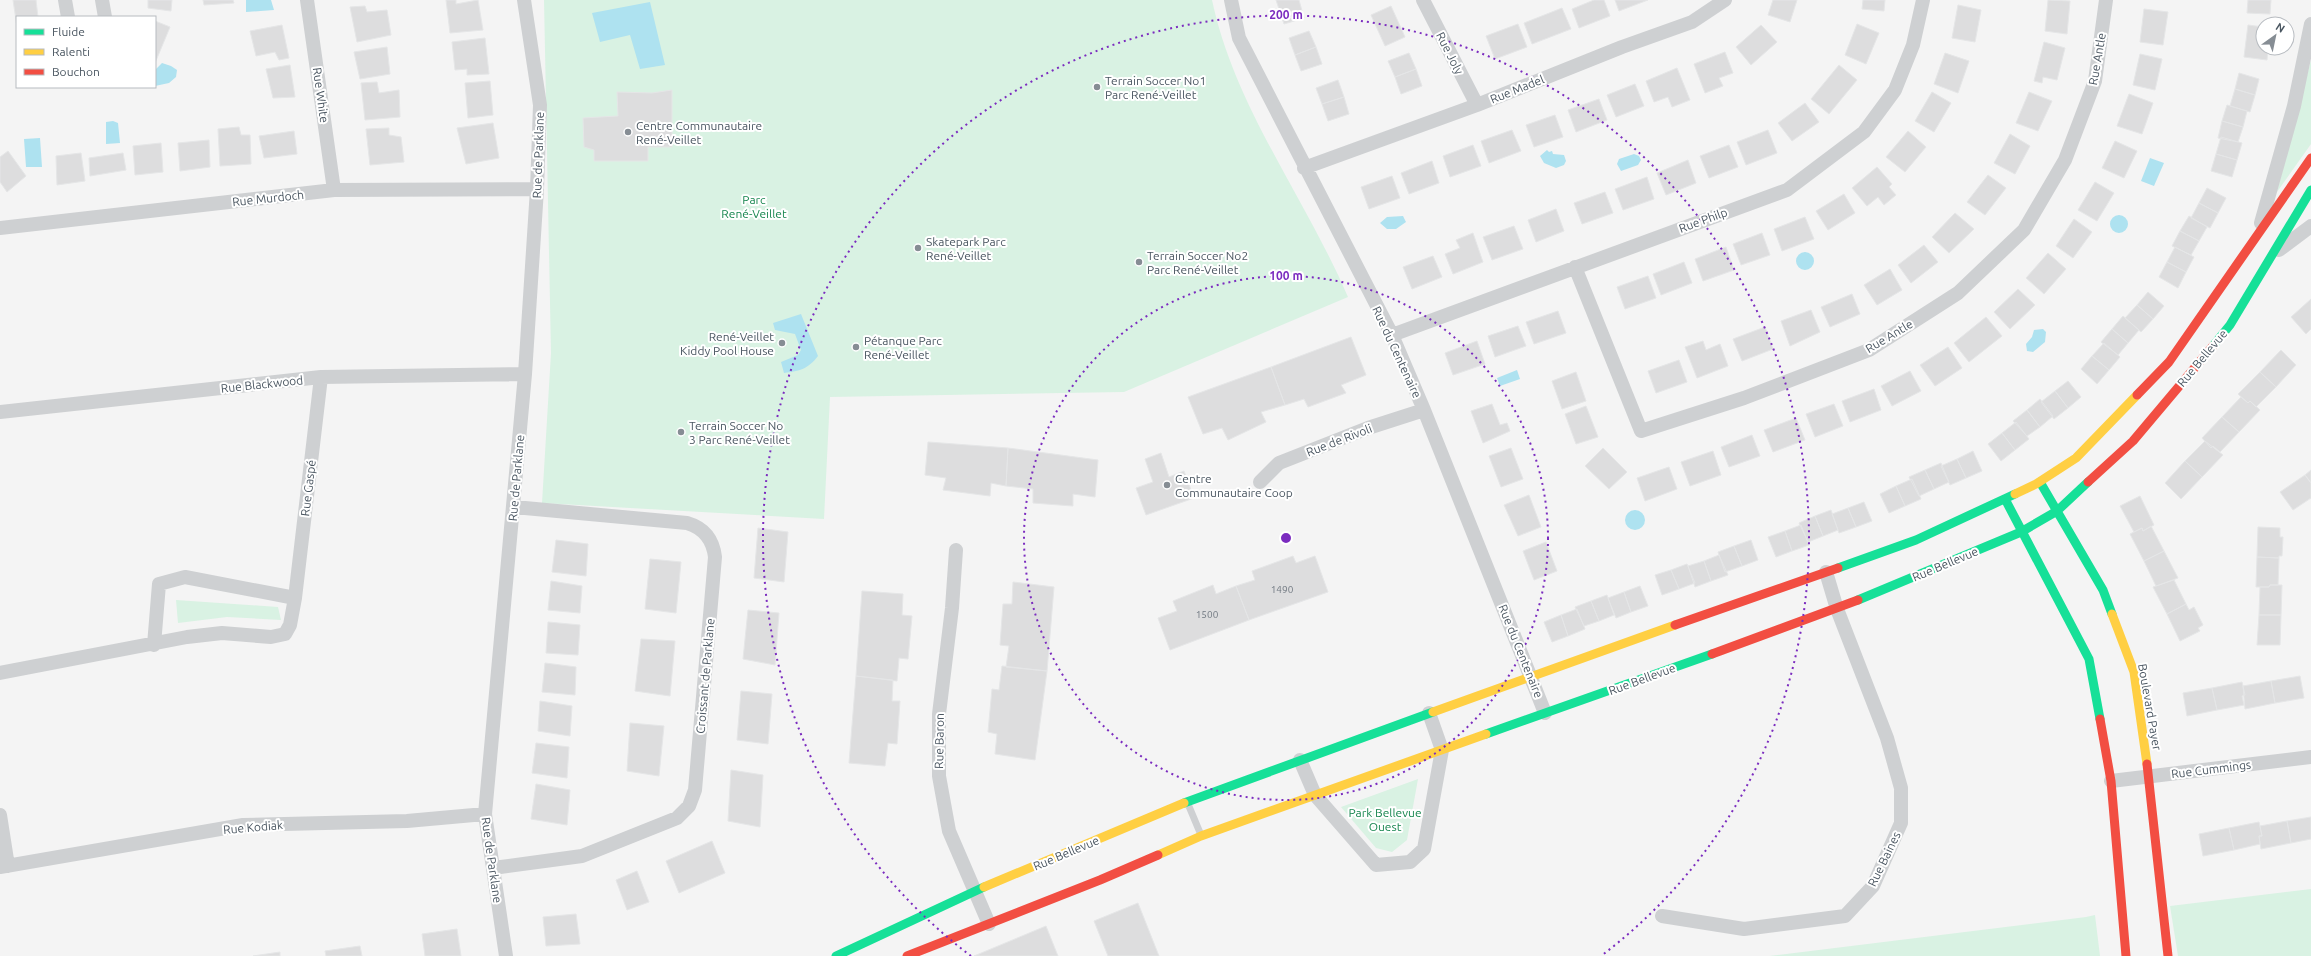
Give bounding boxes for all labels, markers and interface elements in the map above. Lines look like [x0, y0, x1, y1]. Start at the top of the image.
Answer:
text: 200 m [1269, 8, 1303, 21]
legend [16, 16, 156, 88]
north arrow [2255, 16, 2295, 56]
text: N [2274, 20, 2287, 35]
text: Fluide [52, 25, 85, 38]
street label: Rue Joly [1434, 30, 1466, 76]
street label: Rue Antle [2086, 32, 2108, 86]
text: Ralenti [52, 45, 90, 58]
text: Bouchon [52, 65, 100, 78]
street label: Rue White [311, 66, 331, 124]
street label: Rue Madel [1488, 72, 1546, 106]
place label: Terrain Soccer No1 Parc René-Veillet [1105, 74, 1206, 101]
marker: Terrain Soccer No1 Parc René-Veillet [1092, 82, 1102, 92]
street label: Rue de Parklane [530, 111, 546, 199]
place label: Centre Communautaire René-Veillet [636, 119, 762, 146]
marker: Centre Communautaire René-Veillet [623, 127, 633, 137]
street label: Rue Murdoch [232, 188, 304, 208]
park label: Parc René-Veillet [721, 193, 787, 220]
street label: Rue Philp [1677, 205, 1729, 235]
place label: Skatepark Parc René-Veillet [926, 235, 1006, 262]
marker: Skatepark Parc René-Veillet [913, 243, 923, 253]
place label: Terrain Soccer No2 Parc René-Veillet [1147, 249, 1248, 276]
marker: Terrain Soccer No2 Parc René-Veillet [1134, 257, 1144, 267]
text: 100 m [1269, 269, 1303, 282]
street label: Rue du Centenaire [1370, 304, 1424, 400]
street label: Rue Antle [1863, 317, 1915, 355]
street label: Rue Bellevue [2174, 327, 2230, 389]
place label: René-Veillet Kiddy Pool House [680, 330, 774, 357]
place label: Pétanque Parc René-Veillet [864, 334, 942, 361]
marker: René-Veillet Kiddy Pool House [777, 338, 787, 348]
marker: Pétanque Parc René-Veillet [851, 342, 861, 352]
street label: Rue Blackwood [220, 373, 304, 395]
place label: Terrain Soccer No 3 Parc René-Veillet [689, 419, 790, 446]
street label: Rue de Rivoli [1304, 421, 1374, 459]
marker: Terrain Soccer No 3 Parc René-Veillet [676, 427, 686, 437]
street label: Rue de Parklane [506, 434, 526, 522]
street label: Rue Gaspé [298, 459, 318, 517]
place label: Centre Communautaire Coop [1175, 472, 1293, 499]
marker: Centre Communautaire Coop [1162, 480, 1172, 490]
centre of rings [1279, 531, 1293, 545]
street label: Rue Bellevue [1910, 544, 1980, 584]
house number: 1490 [1271, 584, 1294, 595]
street label: Rue du Centenaire [1496, 602, 1546, 700]
house number: 1500 [1196, 609, 1219, 620]
street label: Croissant de Parklane [693, 618, 717, 734]
street label: Rue Bellevue [1607, 661, 1677, 697]
street label: Boulevard Payer [2136, 663, 2164, 752]
street label: Rue Baron [932, 713, 946, 769]
street label: Rue Cummings [2170, 758, 2252, 780]
park label: Park Bellevue Ouest [1348, 806, 1422, 833]
street label: Rue de Parklane [480, 816, 504, 904]
street label: Rue Kodiak [223, 818, 283, 836]
street label: Rue Baines [1865, 830, 1903, 888]
street label: Rue Bellevue [1031, 833, 1101, 873]

